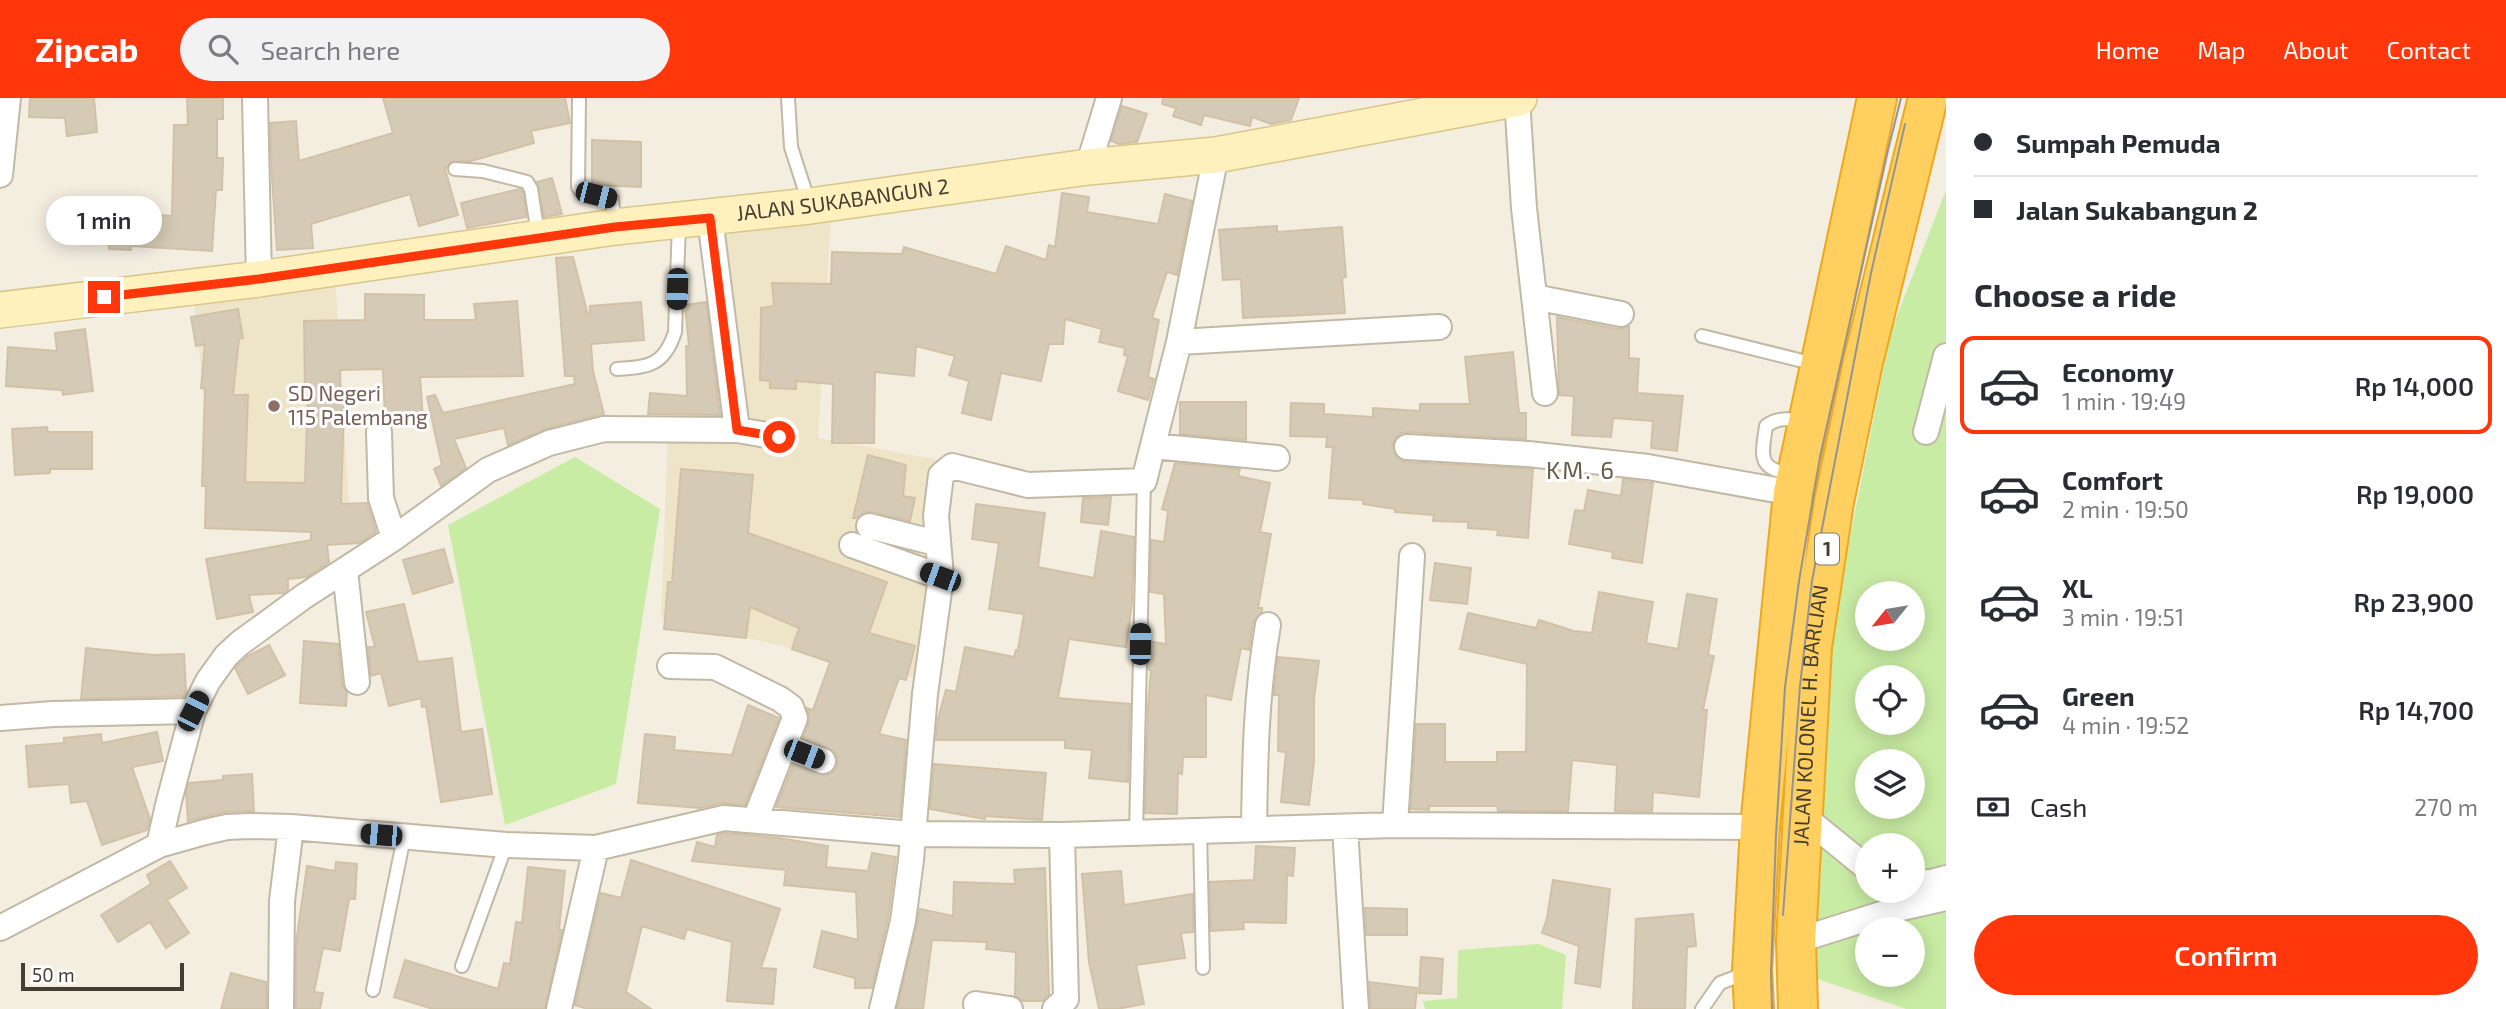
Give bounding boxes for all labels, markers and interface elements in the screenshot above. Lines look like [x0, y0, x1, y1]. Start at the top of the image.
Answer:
search box [180, 18, 670, 81]
text: Zipcab [35, 29, 138, 69]
icon: search [204, 30, 242, 68]
text: Search here [260, 34, 400, 65]
text: Home [2096, 35, 2159, 64]
text: Map [2197, 35, 2245, 64]
text: About [2283, 35, 2349, 64]
text: Contact [2387, 35, 2471, 64]
text: Sumpah Pemuda [2016, 127, 2221, 158]
street label: JALAN SUKABANGUN 2 [735, 173, 951, 225]
car [574, 180, 619, 210]
text: Jalan Sukabangun 2 [2016, 194, 2258, 225]
callout: 1 min [46, 195, 162, 244]
text: 1 min [77, 206, 131, 234]
car [666, 268, 689, 310]
text: Choose a ride [1974, 275, 2177, 313]
route end [88, 281, 120, 313]
icon: car [1978, 354, 2041, 417]
text: Economy [2062, 356, 2174, 387]
text: Rp 14,000 [2355, 370, 2474, 401]
place label: SD Negeri 115 Palembang [288, 380, 428, 429]
text: 1 min · 19:49 [2062, 387, 2186, 415]
marker: SD Negeri 115 Palembang [266, 398, 282, 414]
route start [763, 421, 795, 453]
district label: KM. 6 [1546, 455, 1616, 484]
icon: car [1978, 462, 2041, 525]
text: Comfort [2062, 464, 2163, 495]
text: Rp 19,000 [2356, 478, 2474, 509]
text: 2 min · 19:50 [2062, 495, 2189, 523]
road number: 1 [1815, 534, 1839, 564]
car [917, 560, 964, 594]
icon: car [1978, 570, 2041, 633]
text: XL [2062, 572, 2093, 603]
north arrow [1855, 581, 1925, 651]
map controls [1855, 581, 1925, 987]
street label: JALAN KOLONEL H. BARLIAN [1787, 583, 1832, 847]
text: Rp 23,900 [2353, 586, 2474, 617]
text: 3 min · 19:51 [2062, 603, 2184, 631]
car [1130, 623, 1151, 665]
button: locate [1855, 665, 1925, 735]
icon: car [1978, 678, 2041, 741]
text: Green [2062, 680, 2135, 711]
car [175, 688, 212, 734]
text: Rp 14,700 [2358, 694, 2474, 725]
text: 4 min · 19:52 [2062, 711, 2189, 739]
car [781, 737, 828, 771]
button: layers [1855, 749, 1925, 819]
icon: cash [1974, 788, 2012, 826]
text: Cash [2030, 791, 2087, 822]
text: 270 m [2414, 793, 2478, 821]
car [360, 823, 403, 847]
button: + [1855, 833, 1925, 903]
button: Confirm [1974, 915, 2478, 995]
button: − [1855, 917, 1925, 987]
scale bar [21, 960, 184, 992]
text: 50 m [32, 963, 75, 986]

